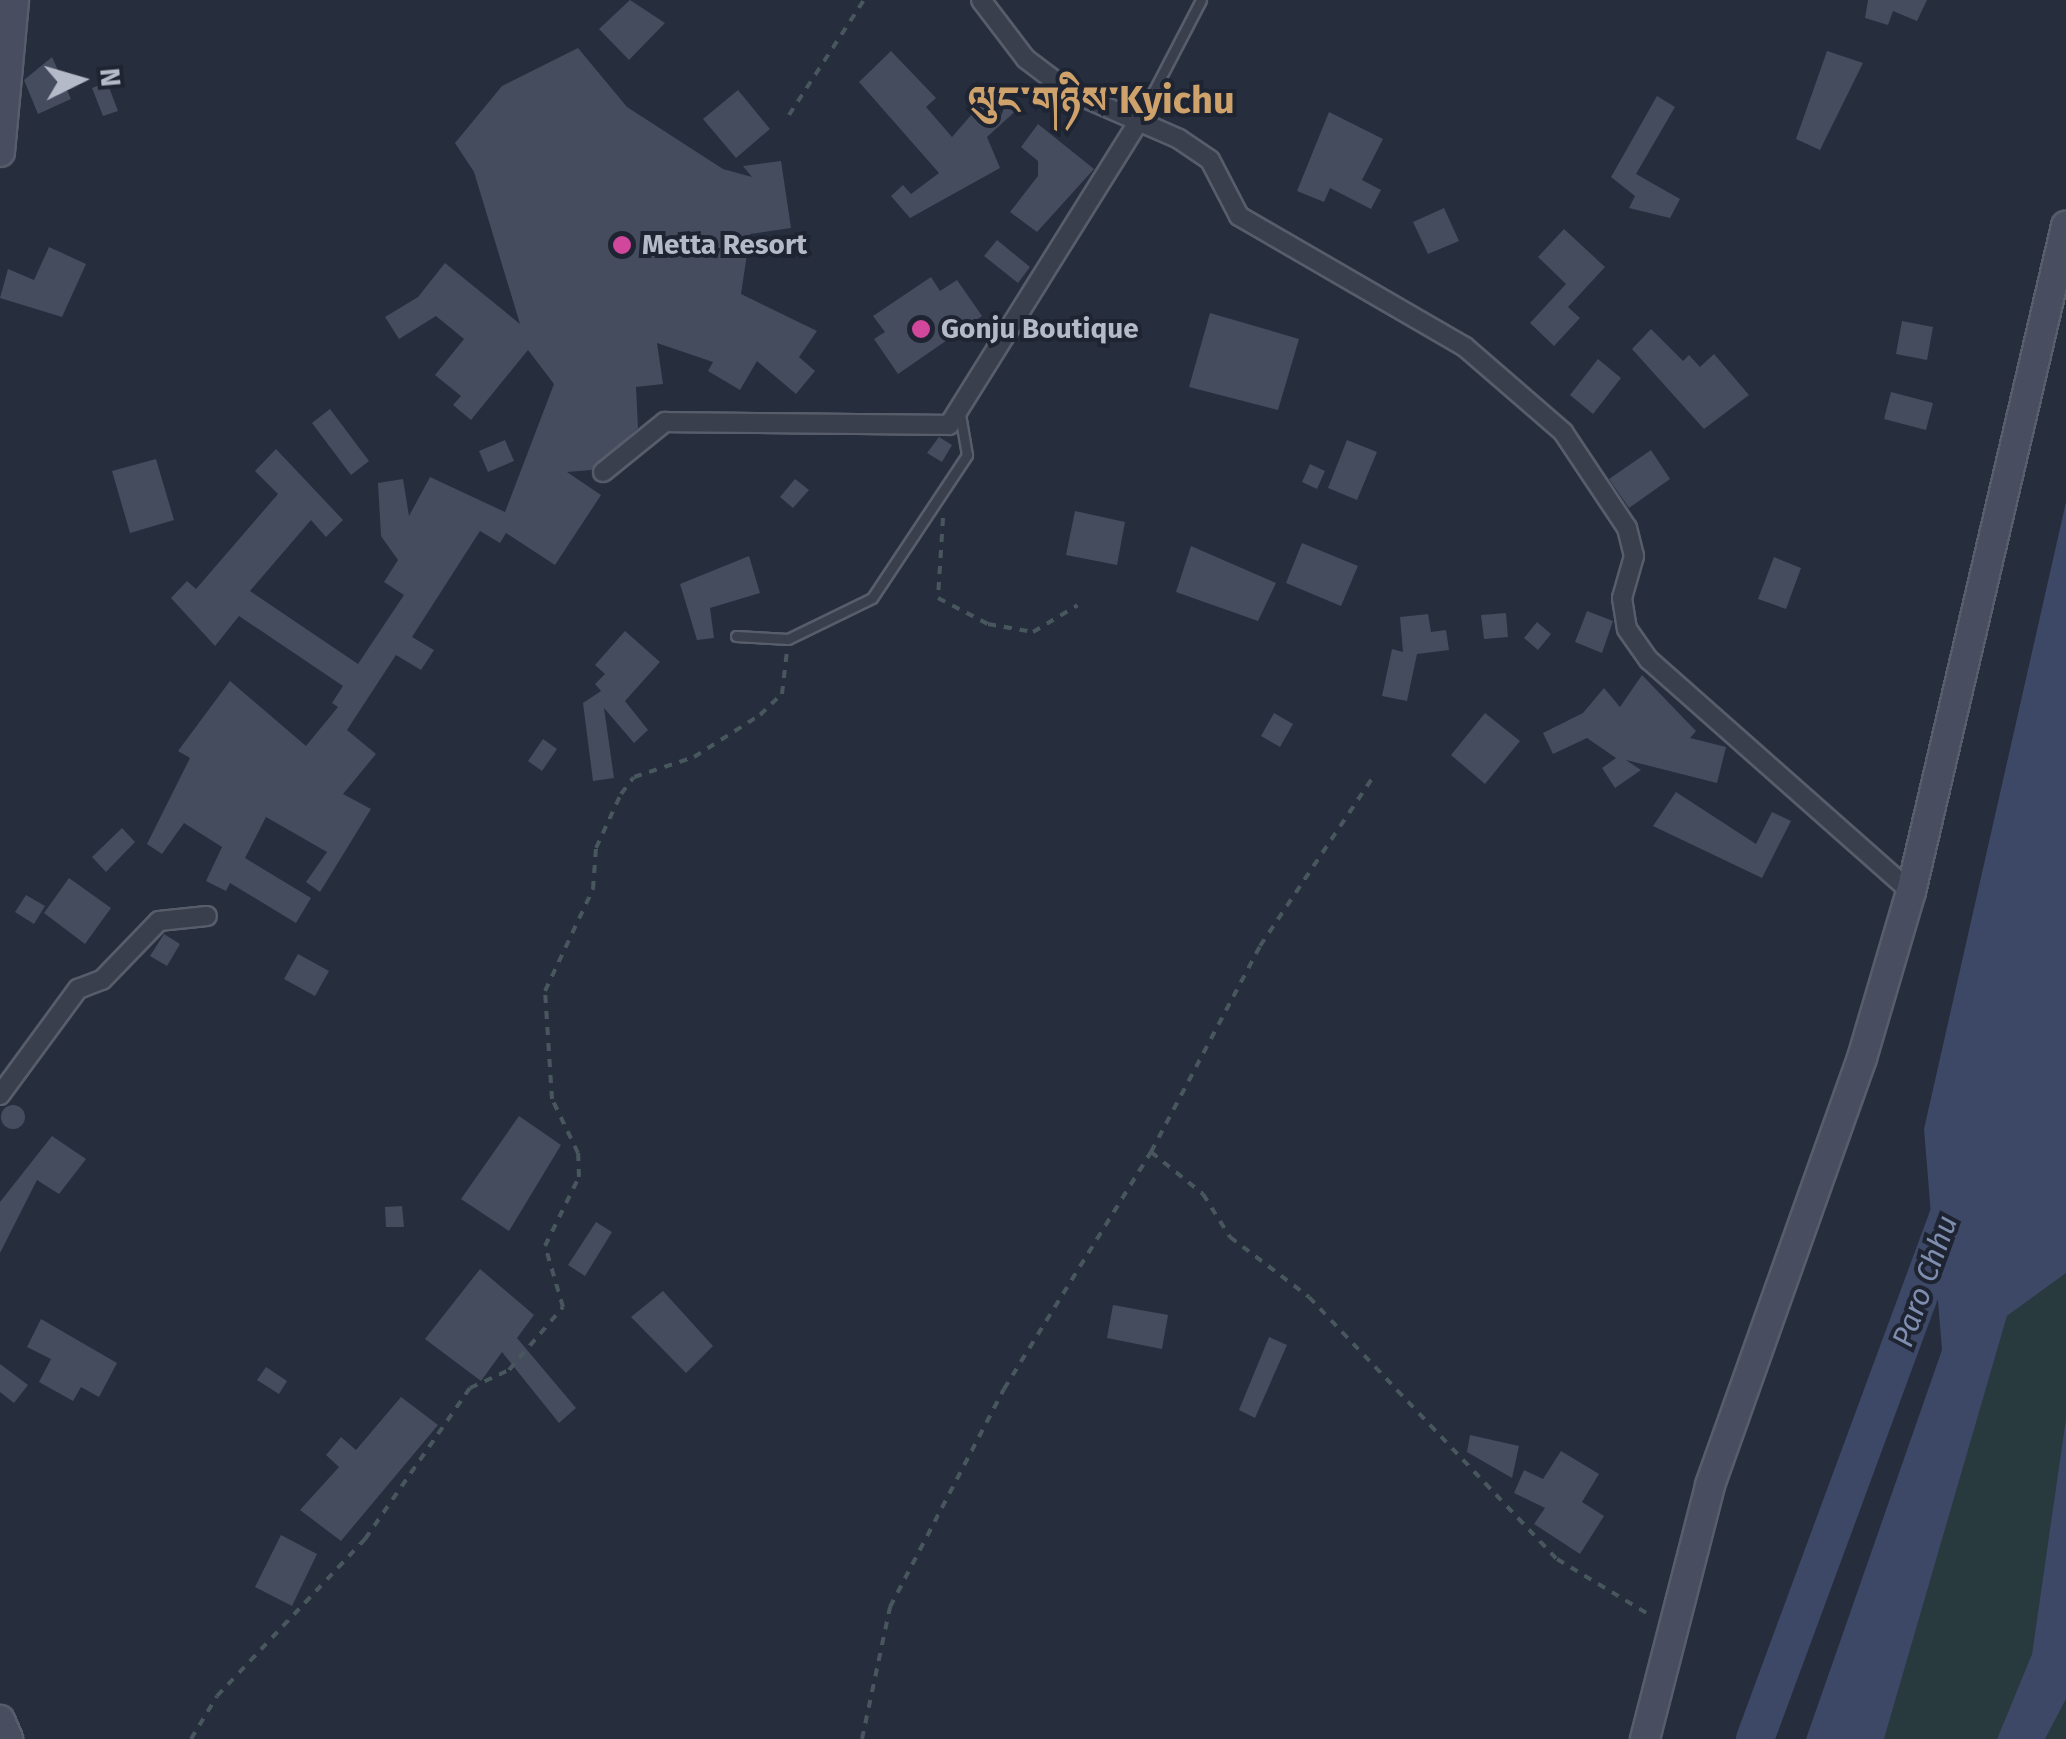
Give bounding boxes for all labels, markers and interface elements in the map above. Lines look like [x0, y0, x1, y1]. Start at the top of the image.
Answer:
north arrow [30, 30, 130, 130]
text: N [93, 67, 128, 88]
district label: ལུང་གཉིས་Kyichu [967, 78, 1235, 124]
place label: Metta Resort [642, 228, 807, 262]
marker: Metta Resort [611, 234, 633, 256]
place label: Gonju Boutique [941, 312, 1139, 346]
marker: Gonju Boutique [910, 318, 932, 340]
water label: Paro Chhu [1885, 1210, 1965, 1352]

